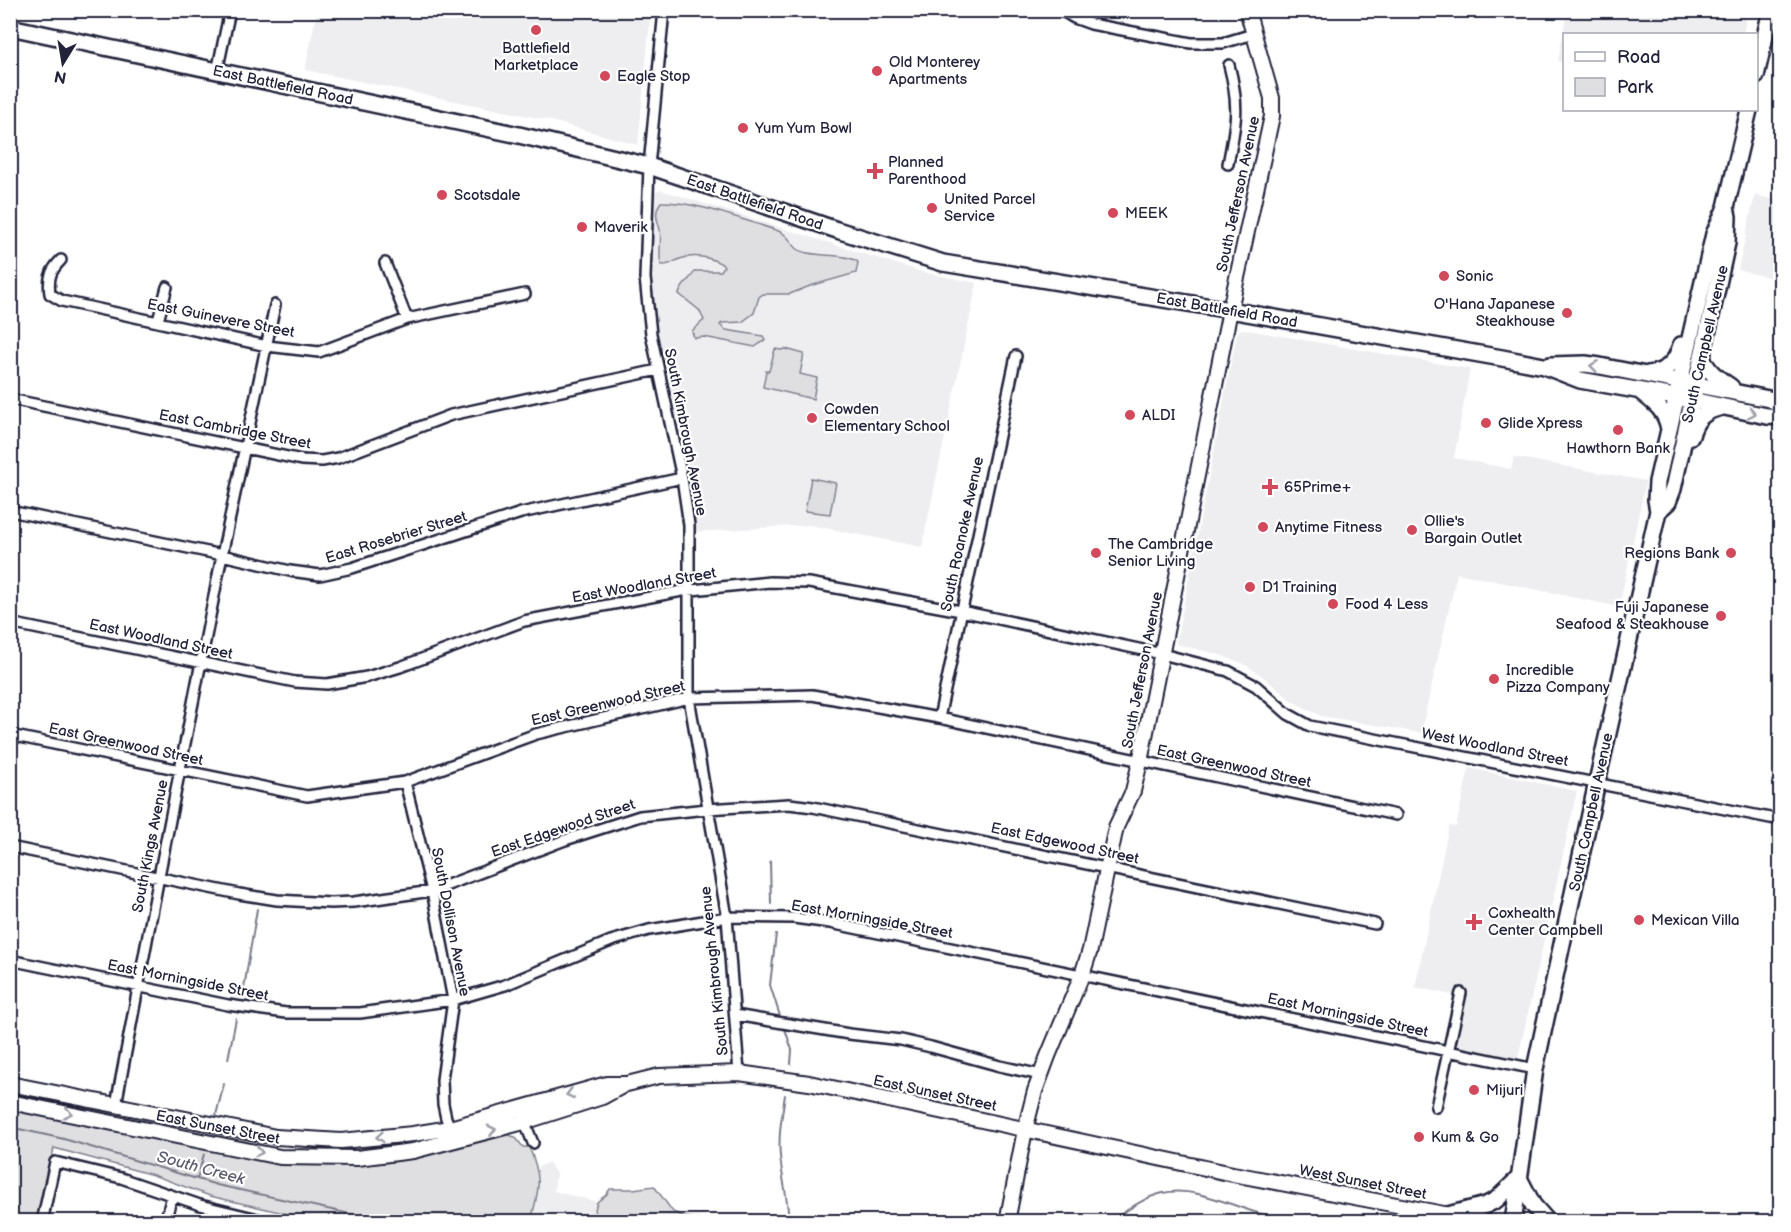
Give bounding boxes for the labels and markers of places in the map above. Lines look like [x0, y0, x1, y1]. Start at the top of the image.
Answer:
marker: Battlefield Marketplace [529, 23, 543, 37]
place label: Battlefield Marketplace [494, 39, 578, 75]
place label: Old Monterey Apartments [889, 53, 980, 89]
marker: Old Monterey Apartments [870, 64, 884, 78]
place label: Eagle Stop [617, 67, 691, 86]
marker: Eagle Stop [598, 69, 612, 83]
place label: Yum Yum Bowl [754, 119, 852, 138]
marker: Yum Yum Bowl [736, 121, 750, 135]
place label: Planned Parenthood [888, 153, 966, 189]
marker: Planned Parenthood [866, 162, 884, 180]
place label: Scotsdale [454, 186, 521, 205]
marker: Scotsdale [435, 188, 449, 202]
place label: United Parcel Service [944, 190, 1035, 226]
marker: United Parcel Service [925, 201, 939, 215]
place label: MEEK [1125, 204, 1168, 223]
marker: MEEK [1106, 206, 1120, 220]
place label: Maverik [594, 218, 648, 237]
marker: Maverik [575, 220, 589, 234]
place label: Sonic [1456, 267, 1494, 286]
marker: Sonic [1437, 269, 1451, 283]
place label: O'Hana Japanese Steakhouse [1434, 295, 1555, 331]
marker: O'Hana Japanese Steakhouse [1560, 306, 1574, 320]
place label: Cowden Elementary School [824, 400, 950, 436]
place label: ALDI [1142, 406, 1176, 425]
marker: ALDI [1123, 408, 1137, 422]
marker: Cowden Elementary School [805, 411, 819, 425]
place label: Glide Xpress [1498, 414, 1583, 433]
marker: Glide Xpress [1479, 416, 1493, 430]
marker: Hawthorn Bank [1611, 423, 1625, 437]
place label: Hawthorn Bank [1566, 439, 1670, 458]
marker: 65Prime+ [1261, 478, 1279, 496]
place label: 65Prime+ [1284, 478, 1351, 497]
place label: Ollie's Bargain Outlet [1424, 512, 1523, 548]
place label: Anytime Fitness [1275, 518, 1383, 537]
marker: Anytime Fitness [1256, 520, 1270, 534]
marker: Ollie's Bargain Outlet [1405, 523, 1419, 537]
place label: The Cambridge Senior Living [1108, 535, 1213, 571]
place label: Regions Bank [1624, 544, 1720, 563]
marker: The Cambridge Senior Living [1089, 546, 1103, 560]
marker: Regions Bank [1724, 546, 1738, 560]
place label: D1 Training [1262, 578, 1337, 597]
marker: D1 Training [1243, 580, 1257, 594]
place label: Food 4 Less [1345, 595, 1429, 614]
marker: Food 4 Less [1326, 597, 1340, 611]
place label: Fuji Japanese Seafood & Steakhouse [1556, 598, 1709, 634]
marker: Fuji Japanese Seafood & Steakhouse [1714, 609, 1728, 623]
place label: Incredible Pizza Company [1506, 661, 1610, 697]
marker: Incredible Pizza Company [1487, 672, 1501, 686]
place label: Coxhealth Center Campbell [1488, 904, 1603, 940]
place label: Mexican Villa [1651, 911, 1740, 930]
marker: Coxhealth Center Campbell [1465, 913, 1483, 931]
marker: Mexican Villa [1632, 913, 1646, 927]
place label: Mijuri [1486, 1081, 1523, 1100]
marker: Mijuri [1467, 1083, 1481, 1097]
place label: Kum & Go [1431, 1128, 1499, 1147]
marker: Kum & Go [1412, 1130, 1426, 1144]

